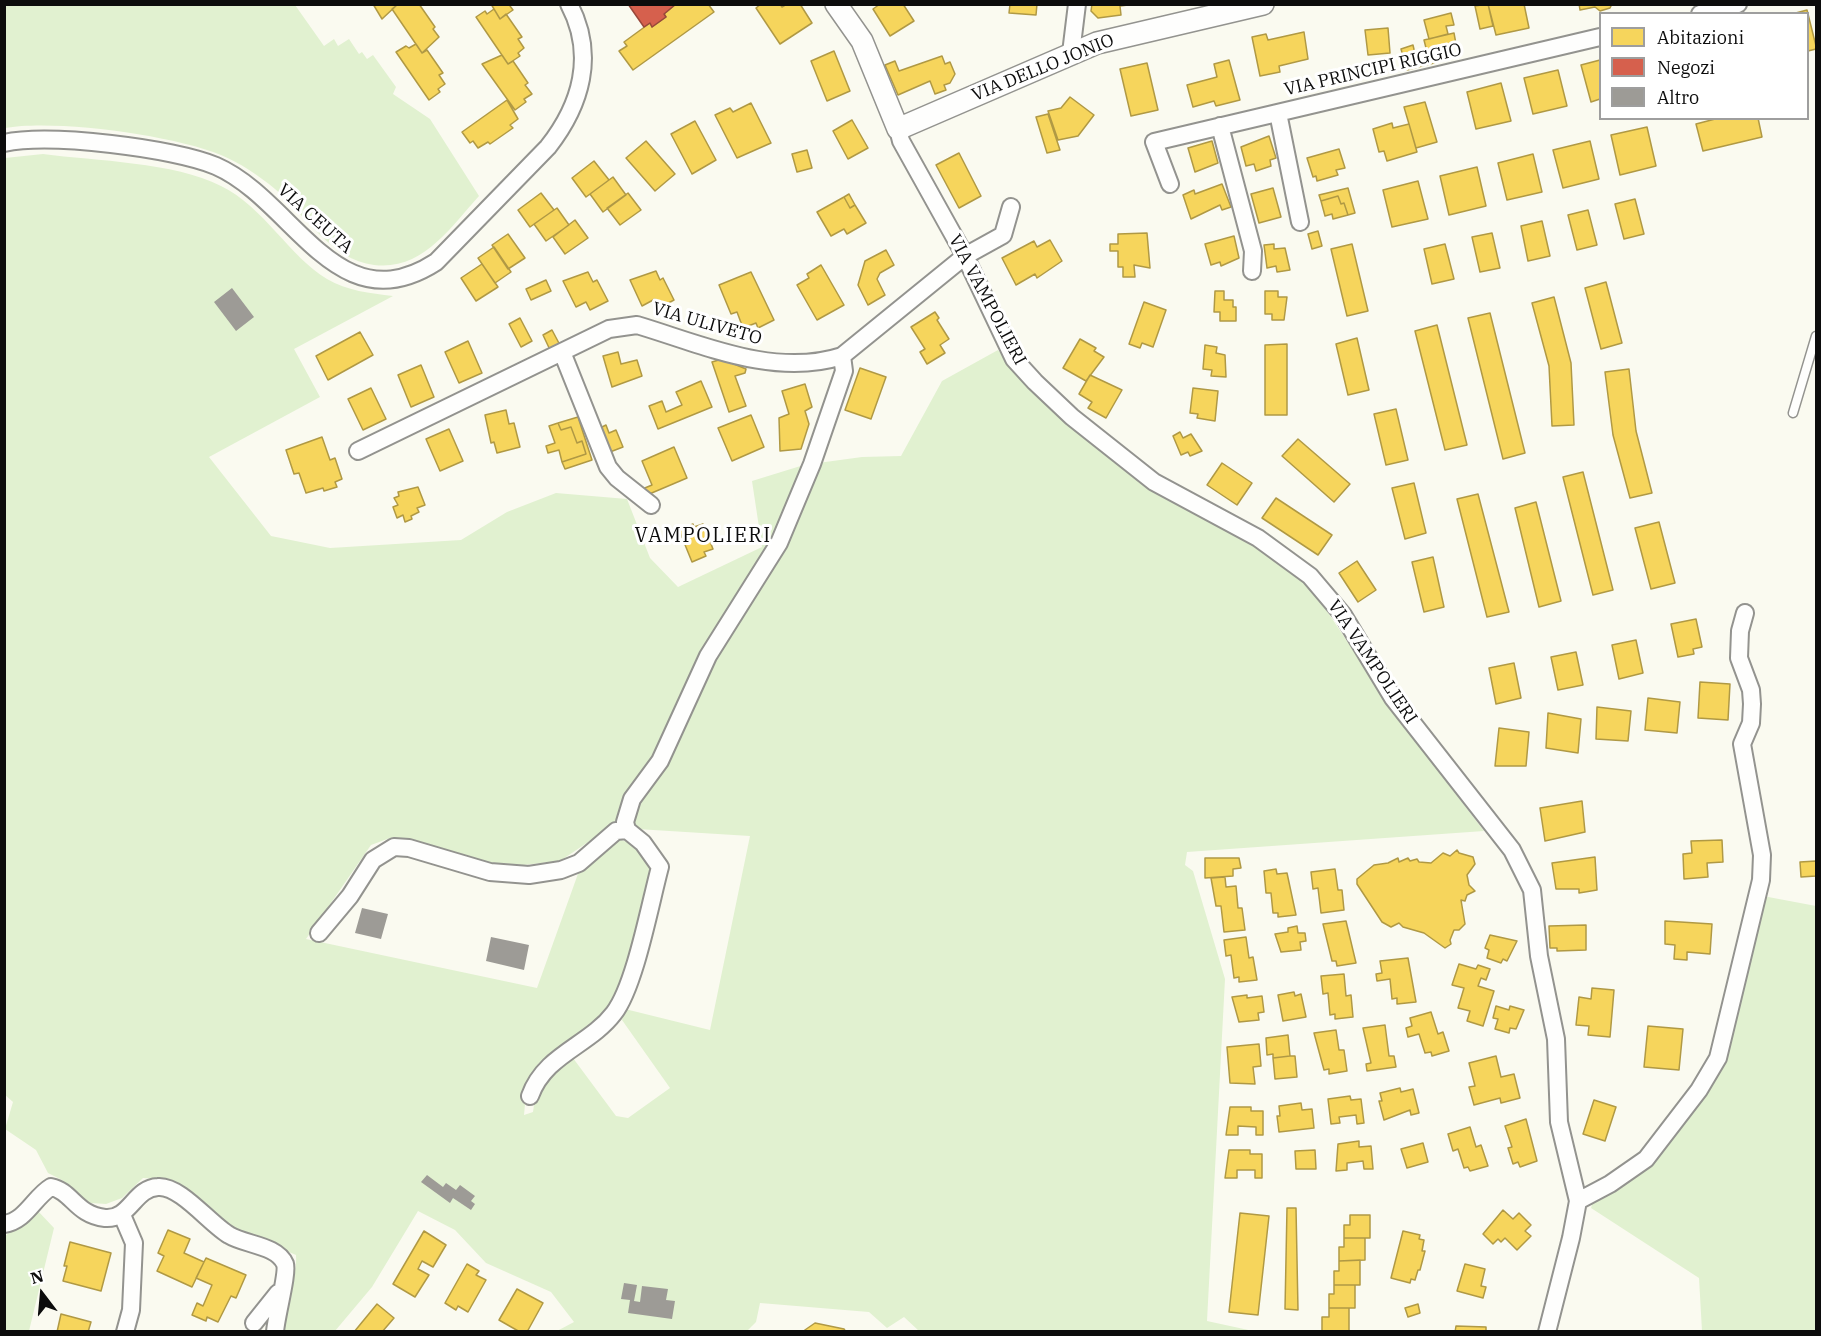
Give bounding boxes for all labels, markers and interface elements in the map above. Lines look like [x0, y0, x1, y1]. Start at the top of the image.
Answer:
legend [1599, 12, 1809, 120]
text: Abitazioni [1657, 26, 1744, 49]
street label: VIA DELLO JONIO [969, 30, 1117, 106]
street label: VIA PRINCIPI RIGGIO [1282, 39, 1464, 101]
text: Negozi [1657, 56, 1715, 79]
text: Altro [1657, 86, 1699, 109]
street label: VIA CEUTA [273, 179, 357, 259]
street label: VIA VAMPOLIERI [943, 231, 1031, 369]
street label: VIA ULIVETO [650, 298, 764, 350]
district label: VAMPOLIERI [634, 524, 772, 548]
street label: VIA VAMPOLIERI [1323, 596, 1421, 728]
north arrow [12, 1264, 72, 1324]
text: N [28, 1265, 46, 1288]

